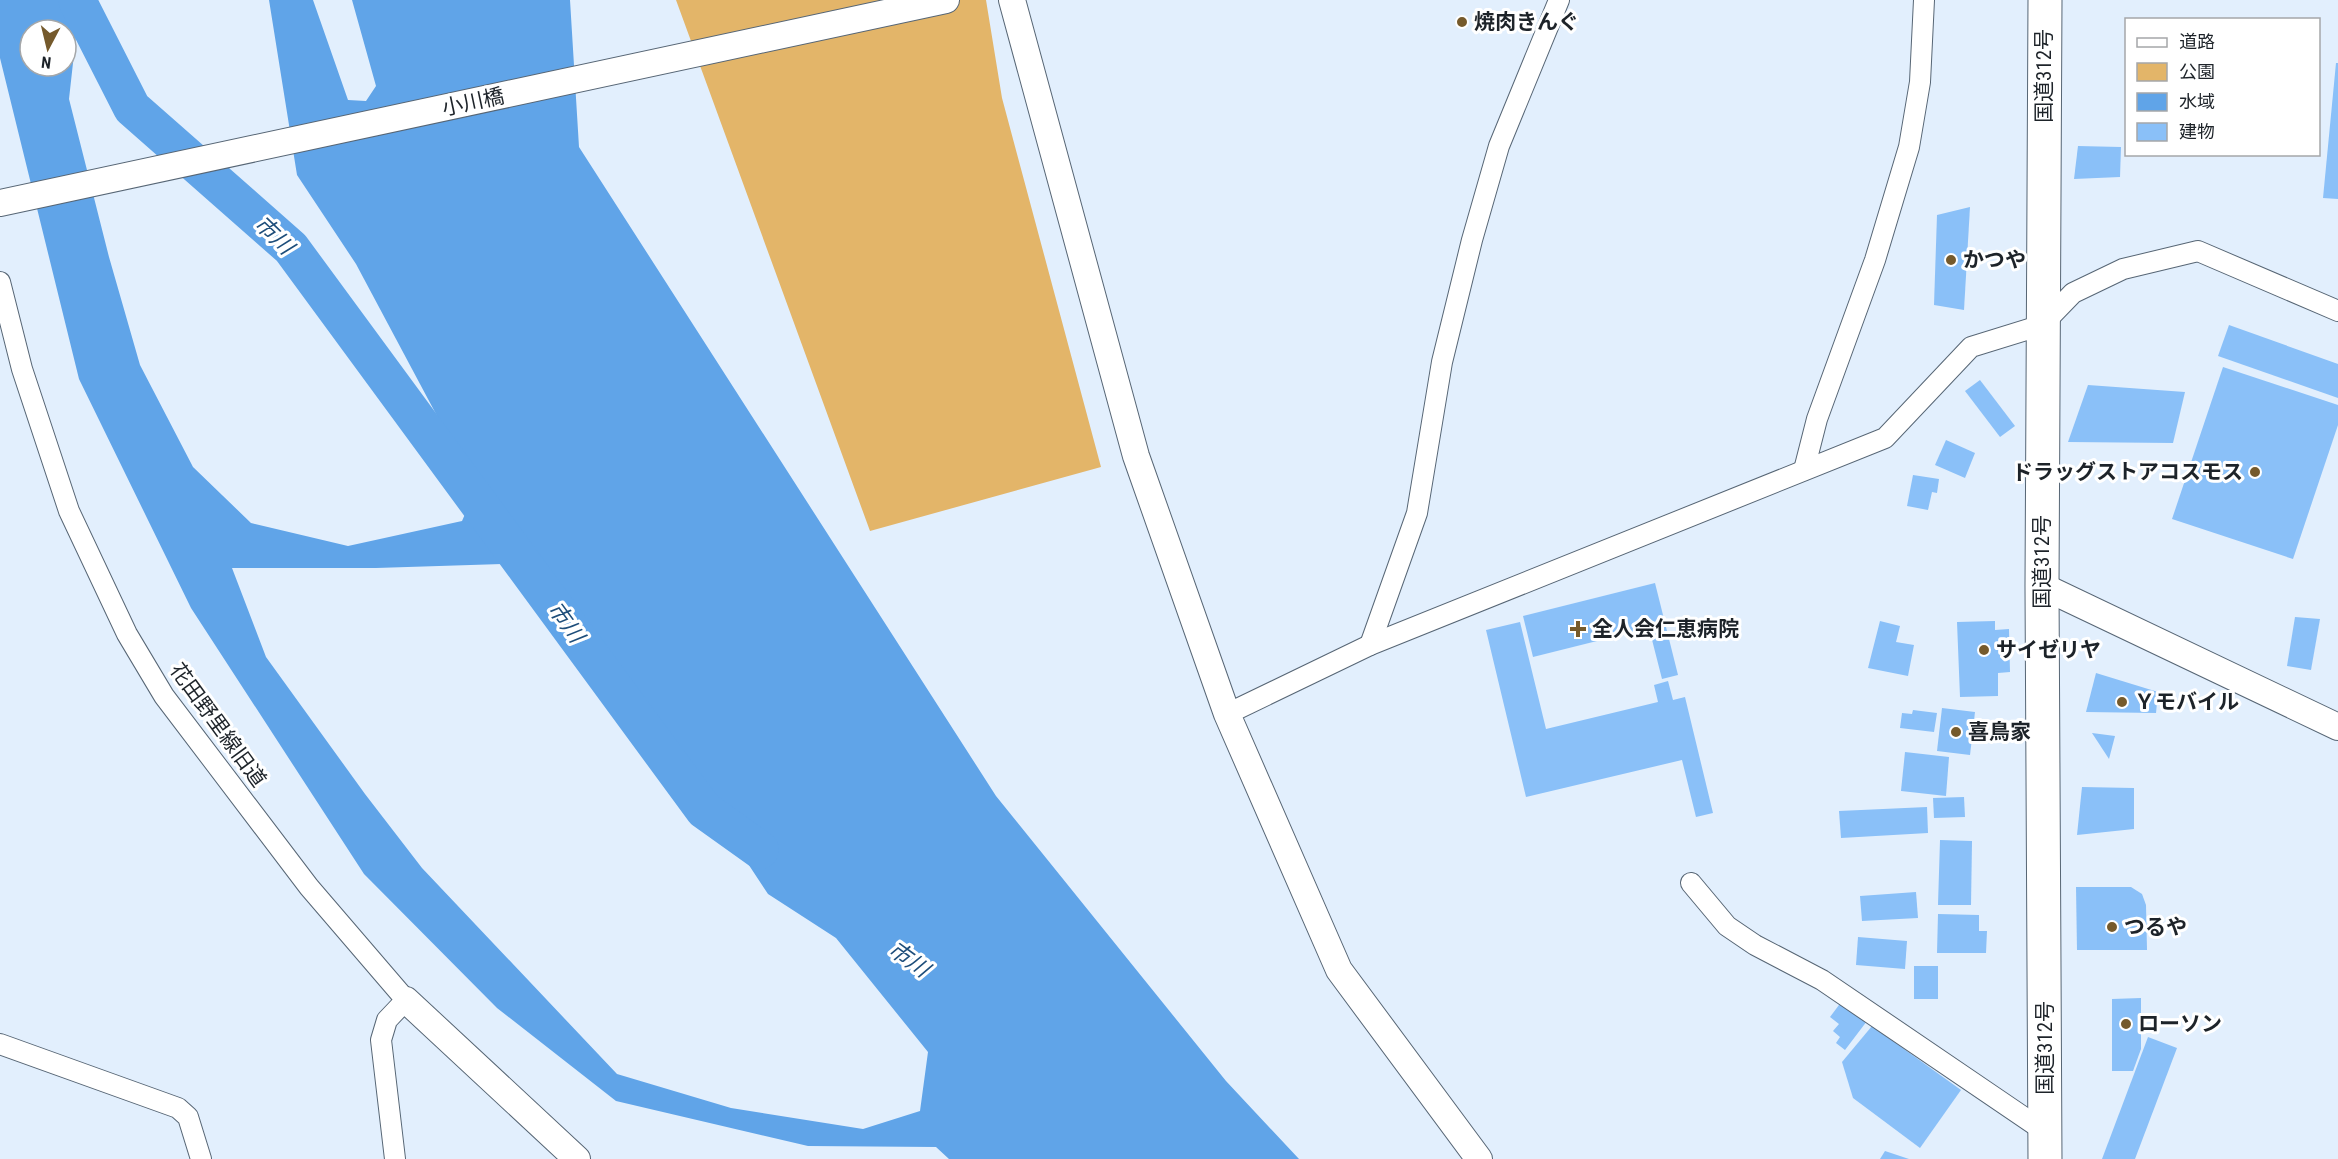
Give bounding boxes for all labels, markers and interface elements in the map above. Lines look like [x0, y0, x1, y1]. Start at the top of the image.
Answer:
place label: 焼肉きんぐ [1474, 10, 1579, 34]
marker: 焼肉きんぐ [1455, 15, 1469, 29]
north arrow [18, 18, 78, 78]
legend [2125, 18, 2320, 156]
street label: 国道312号 [2032, 29, 2056, 123]
text: 道路 [2179, 31, 2215, 52]
text: N [40, 52, 52, 72]
text: 公園 [2179, 61, 2215, 82]
street label: 小川橋 [440, 84, 506, 120]
text: 水域 [2179, 91, 2215, 112]
text: 建物 [2179, 121, 2215, 142]
water label: 市川 [249, 211, 300, 261]
place label: かつや [1963, 248, 2026, 272]
marker: かつや [1944, 253, 1958, 267]
place label: ドラッグストアコスモス [2012, 460, 2243, 484]
marker: ドラッグストアコスモス [2248, 465, 2262, 479]
street label: 国道312号 [2030, 515, 2054, 609]
water label: 市川 [543, 597, 590, 649]
place label: 全人会仁恵病院 [1592, 617, 1739, 641]
marker: 全人会仁恵病院 [1569, 620, 1587, 638]
place label: サイゼリヤ [1996, 638, 2101, 662]
marker: サイゼリヤ [1977, 643, 1991, 657]
street label: 花田野里線旧道 [165, 658, 271, 792]
place label: Ｙモバイル [2134, 690, 2239, 714]
marker: Ｙモバイル [2115, 695, 2129, 709]
place label: 喜鳥家 [1968, 720, 2031, 744]
marker: 喜鳥家 [1949, 725, 1963, 739]
place label: つるや [2124, 915, 2187, 939]
marker: つるや [2105, 920, 2119, 934]
water label: 市川 [884, 936, 936, 983]
street label: 国道312号 [2033, 1001, 2057, 1095]
place label: ローソン [2138, 1012, 2222, 1036]
marker: ローソン [2119, 1017, 2133, 1031]

